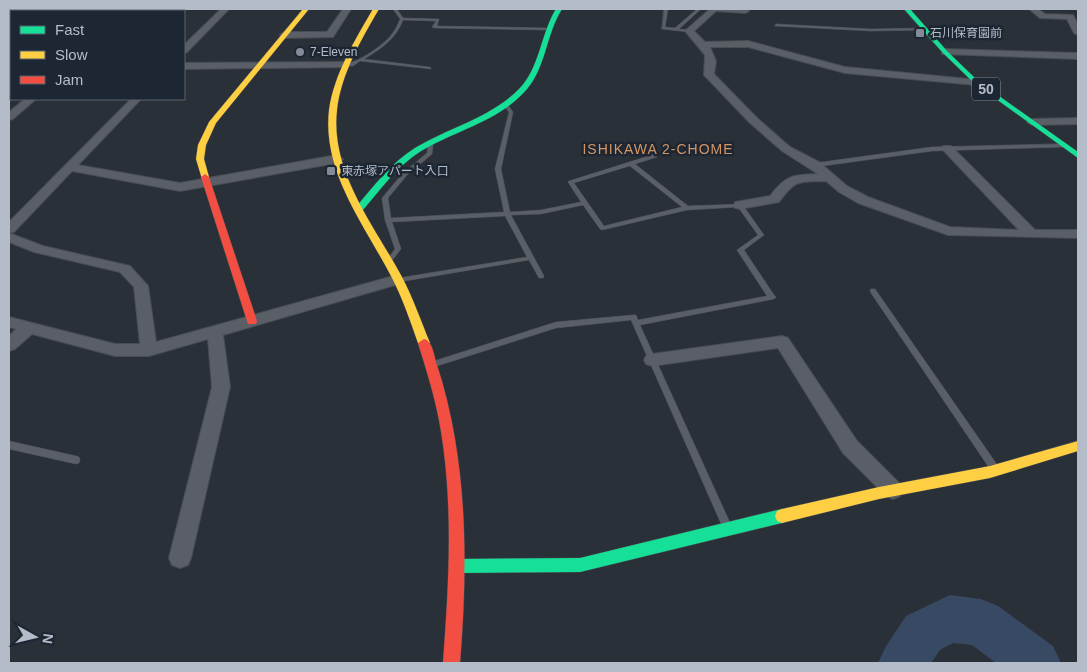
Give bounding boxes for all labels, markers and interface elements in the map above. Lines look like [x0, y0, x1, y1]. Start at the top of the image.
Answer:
legend [10, 10, 185, 100]
text: Fast [55, 21, 85, 38]
place label: 石川保育園前 [930, 26, 1002, 40]
marker: 石川保育園前 [914, 27, 926, 39]
place label: 7-Eleven [310, 45, 357, 59]
text: Slow [55, 46, 88, 63]
marker: 7-Eleven [294, 46, 306, 58]
text: Jam [55, 71, 83, 88]
road number: 50 [972, 78, 1000, 100]
district label: ISHIKAWA 2-CHOME [582, 141, 734, 157]
place label: 東赤塚アパート入口 [341, 164, 449, 178]
marker: 東赤塚アパート入口 [325, 165, 337, 177]
north arrow [10, 612, 60, 662]
text: N [39, 633, 57, 645]

